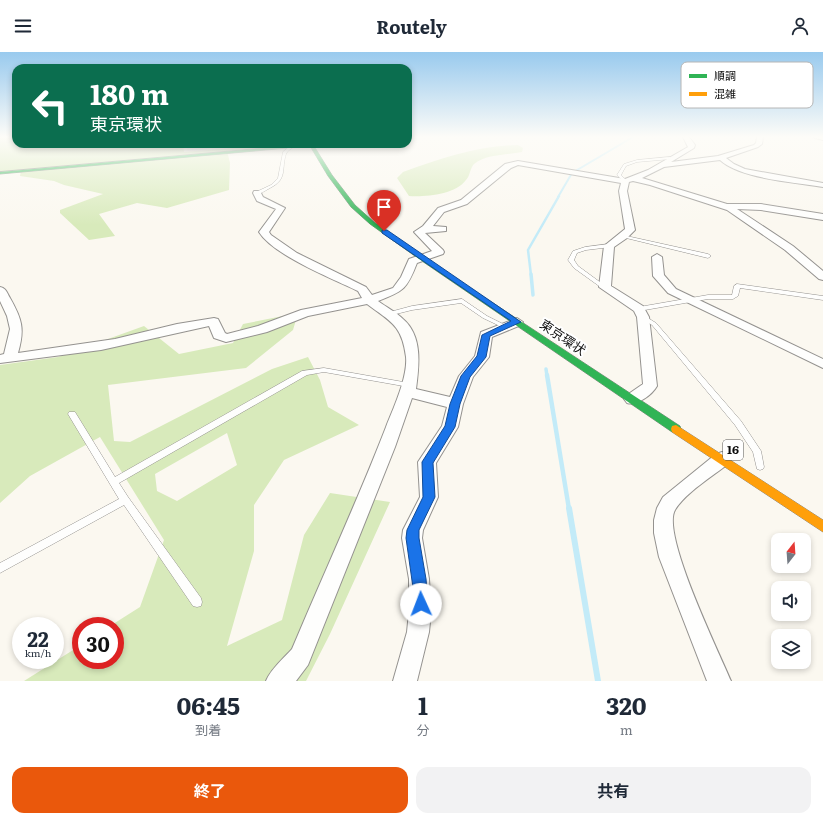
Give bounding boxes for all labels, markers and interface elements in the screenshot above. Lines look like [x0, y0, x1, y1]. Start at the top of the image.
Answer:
text: Routely [376, 13, 447, 40]
icon: menu [12, 15, 34, 37]
icon: person [789, 15, 811, 37]
legend [681, 62, 813, 108]
text: 順調 [714, 67, 736, 83]
text: 180 m [90, 72, 169, 114]
icon: left [24, 80, 76, 132]
text: 混雑 [714, 85, 736, 101]
text: 東京環状 [90, 110, 162, 137]
pin [367, 190, 401, 231]
icon: arrive [373, 196, 395, 218]
street label: 東京環状 [536, 314, 590, 359]
road number: 16 [723, 440, 743, 460]
north arrow [771, 533, 811, 573]
map controls [771, 533, 811, 669]
button: sound [771, 581, 811, 621]
position arrow [400, 583, 442, 625]
speed limit sign: 30 [72, 617, 124, 669]
text: 22 [27, 623, 49, 653]
button: layers [771, 629, 811, 669]
text: km/h [25, 645, 51, 660]
text: 06:45 [176, 687, 240, 722]
text: 1 [418, 687, 428, 722]
text: 320 [606, 687, 647, 722]
text: 到着 [195, 720, 221, 739]
text: 分 [417, 720, 430, 739]
text: m [620, 720, 633, 739]
button: 終了 [12, 767, 408, 813]
button: 共有 [416, 767, 811, 813]

